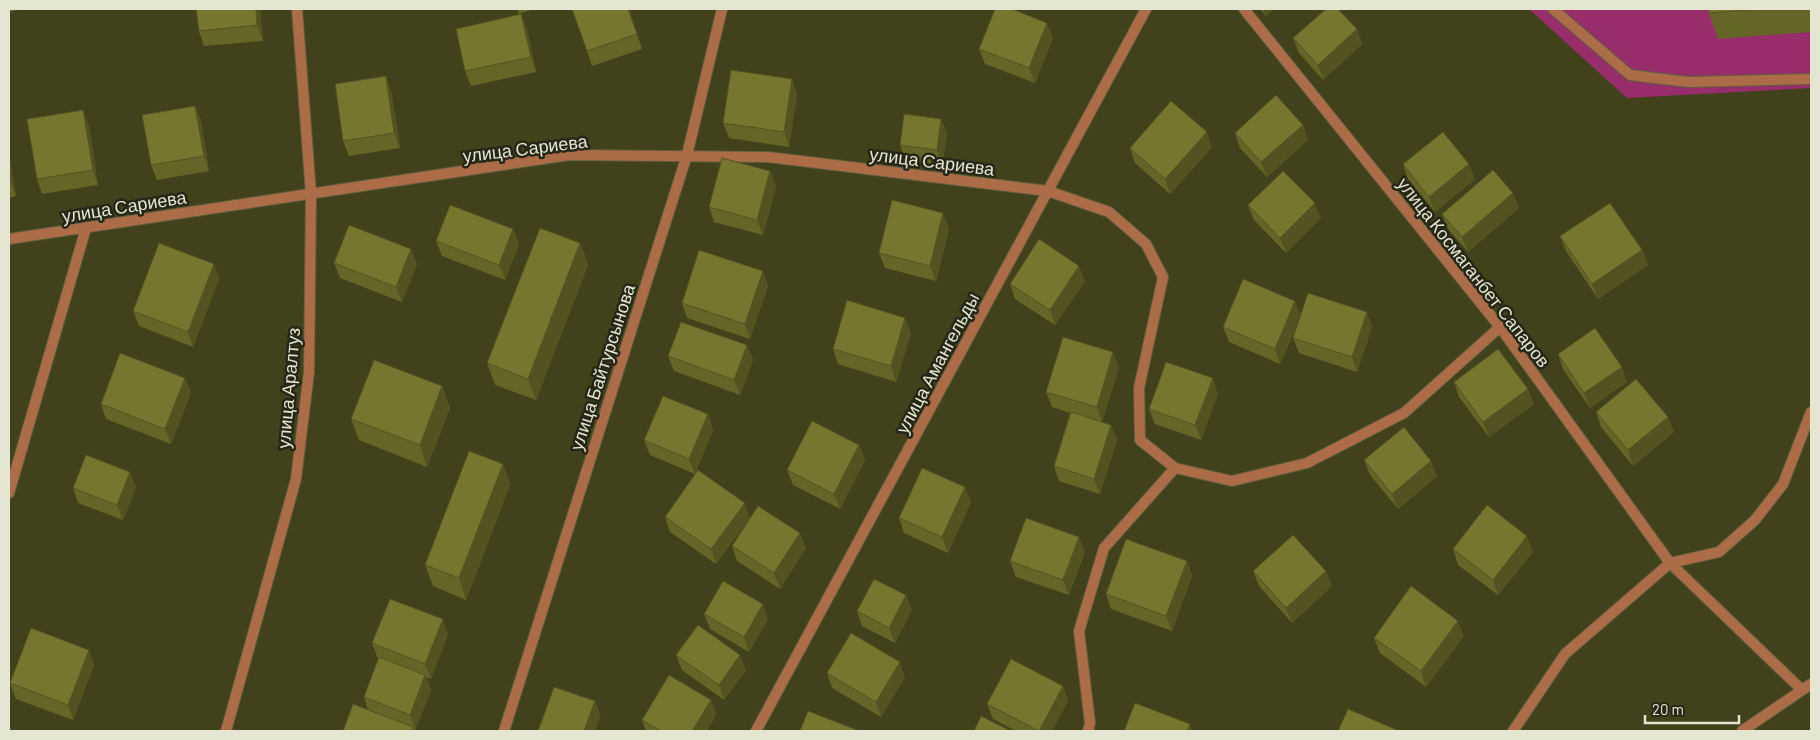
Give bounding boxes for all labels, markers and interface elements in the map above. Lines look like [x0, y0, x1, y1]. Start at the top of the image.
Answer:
street label: улица Сариева [461, 129, 590, 167]
street label: улица Сариева [868, 142, 997, 180]
street label: улица Космаганбет Сапаров [1393, 173, 1555, 371]
street label: улица Сариева [60, 185, 189, 227]
street label: улица Байтурсынова [565, 280, 640, 453]
street label: улица Амангельды [891, 289, 983, 437]
street label: улица Аралтуз [272, 327, 304, 449]
scale bar [1645, 692, 1739, 724]
text: 20 m [1652, 700, 1684, 718]

